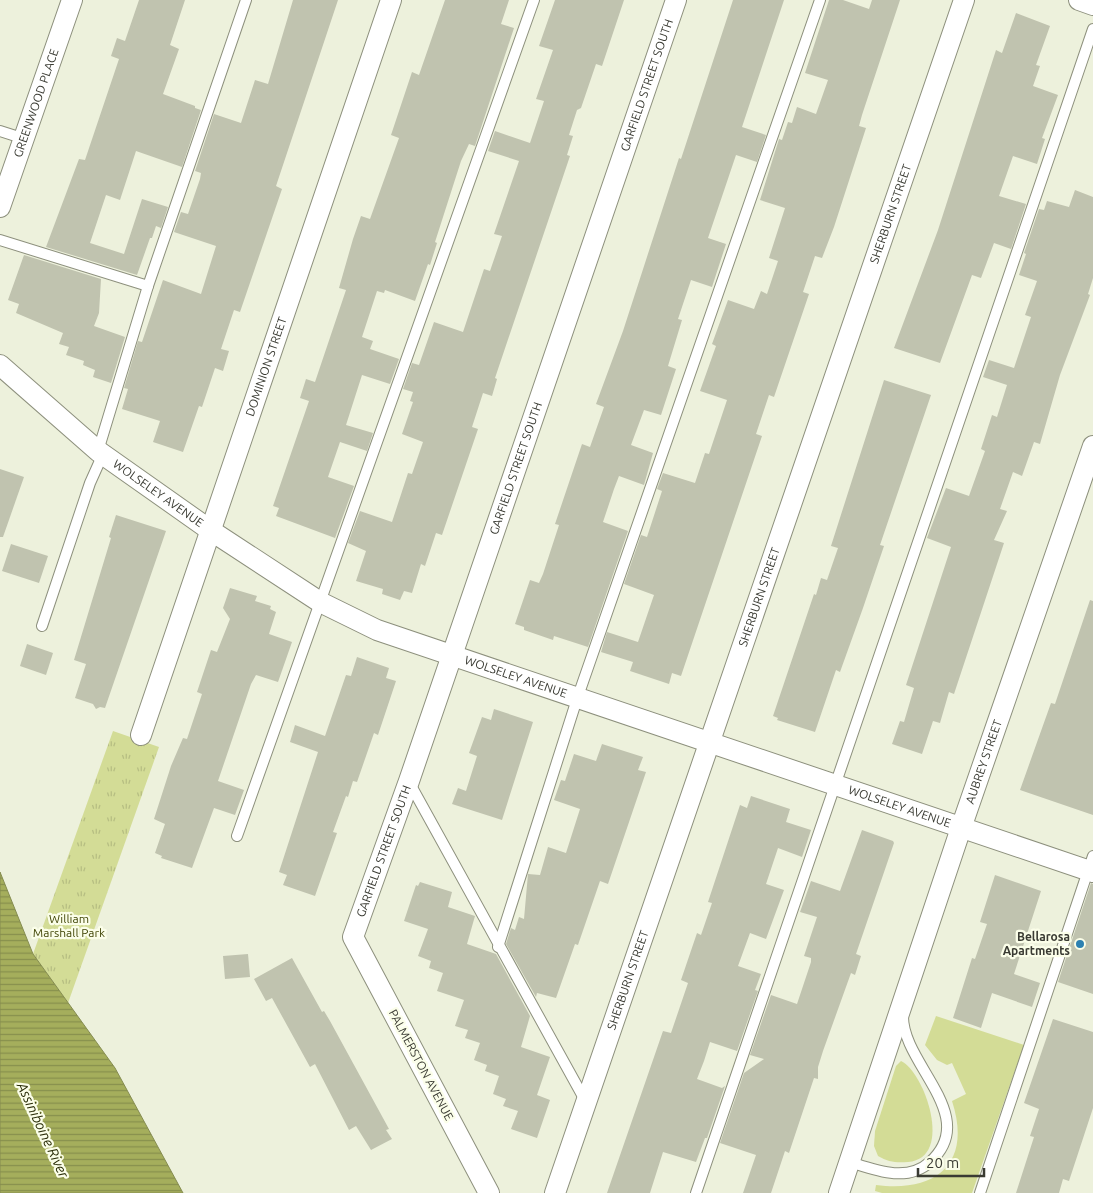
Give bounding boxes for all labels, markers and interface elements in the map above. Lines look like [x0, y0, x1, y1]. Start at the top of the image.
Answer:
street label: GARFIELD STREET SOUTH [618, 17, 675, 153]
street label: GREENWOOD PLACE [11, 47, 61, 159]
street label: SHERBURN STREET [867, 162, 913, 265]
street label: DOMINION STREET [243, 315, 289, 418]
street label: GARFIELD STREET SOUTH [487, 400, 544, 536]
street label: WOLSELEY AVENUE [111, 457, 206, 529]
street label: SHERBURN STREET [736, 545, 782, 648]
street label: WOLSELEY AVENUE [463, 653, 569, 700]
street label: AUBREY STREET [963, 717, 1004, 805]
street label: GARFIELD STREET SOUTH [354, 783, 413, 919]
street label: WOLSELEY AVENUE [847, 783, 953, 830]
park label: William Marshall Park [33, 912, 105, 939]
street label: SHERBURN STREET [604, 928, 651, 1031]
place label: Bellarosa Apartments [1003, 930, 1070, 957]
marker: Bellarosa Apartments [1074, 938, 1086, 950]
street label: PALMERSTON AVENUE [387, 1007, 456, 1123]
water label: Assiniboine River [13, 1079, 72, 1181]
scale bar [918, 1146, 984, 1178]
text: 20 m [926, 1154, 959, 1171]

